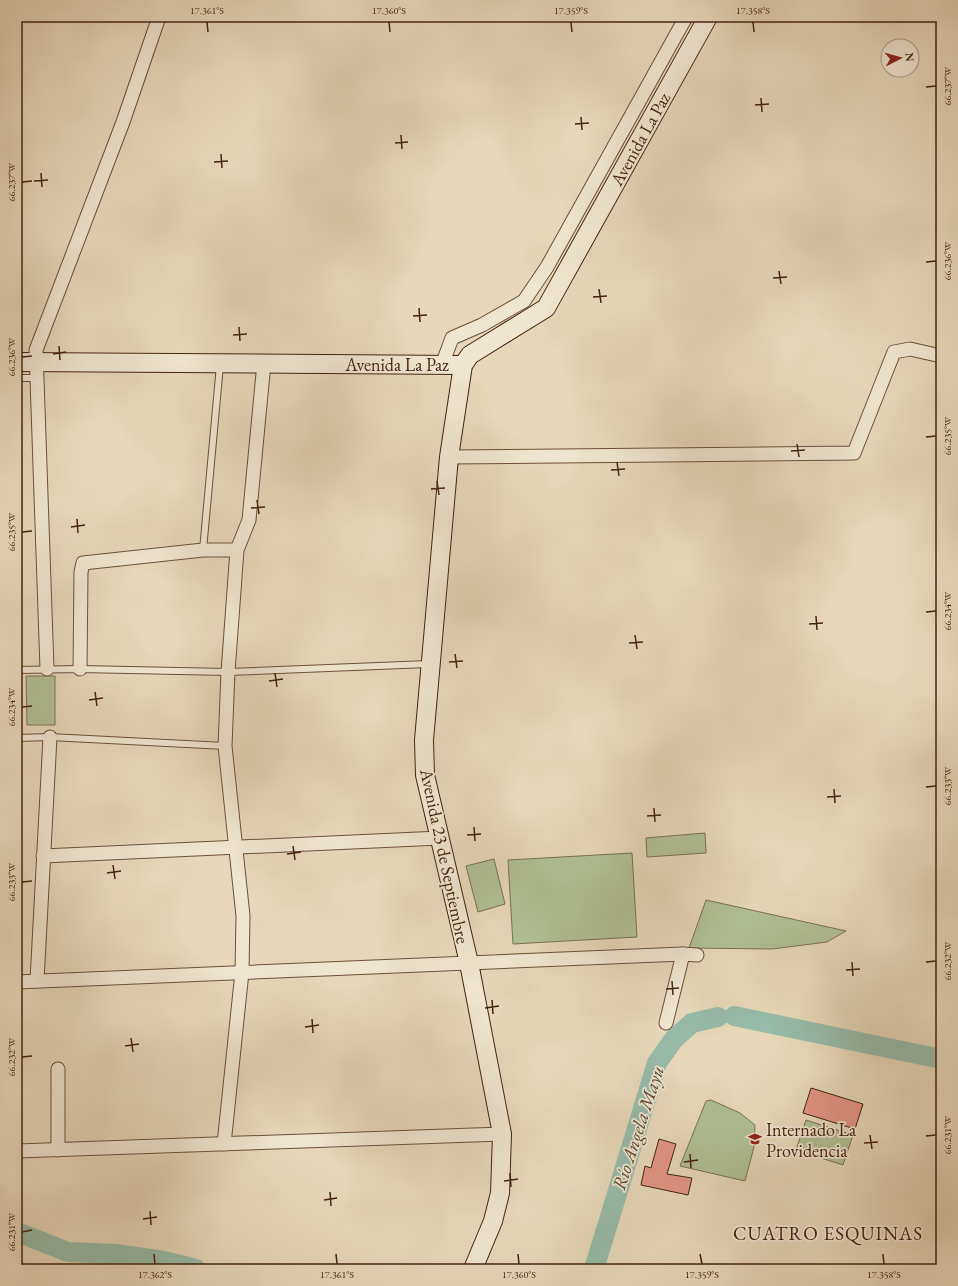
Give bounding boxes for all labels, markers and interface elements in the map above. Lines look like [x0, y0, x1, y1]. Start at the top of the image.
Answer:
text: 17.361°S [190, 4, 224, 17]
text: 17.360°S [372, 4, 406, 17]
text: 17.359°S [554, 4, 588, 17]
text: 17.358°S [736, 4, 770, 17]
north arrow [880, 38, 920, 78]
text: N [903, 52, 917, 62]
text: 66.237°W [941, 66, 954, 105]
street label: Avenida La Paz [604, 88, 675, 191]
text: 66.237°W [5, 162, 18, 201]
text: 66.236°W [941, 241, 954, 280]
text: 66.236°W [5, 337, 18, 376]
street label: Avenida La Paz [344, 353, 449, 376]
text: 66.235°W [941, 416, 954, 455]
text: 66.235°W [5, 512, 18, 551]
text: 66.234°W [941, 591, 954, 630]
text: 66.234°W [5, 687, 18, 726]
street label: Avenida 23 de Septiembre [415, 765, 475, 946]
text: 66.233°W [941, 766, 954, 805]
text: 66.233°W [5, 862, 18, 901]
text: 66.232°W [941, 941, 954, 980]
text: 66.232°W [5, 1037, 18, 1076]
water label: Río Angela Mayu [606, 1063, 670, 1193]
text: 66.231°W [941, 1115, 954, 1154]
place label: Internado La Providencia [766, 1118, 857, 1162]
school or university icon: Internado La Providencia [747, 1131, 763, 1147]
text: 66.231°W [5, 1212, 18, 1251]
district label: CUATRO ESQUINAS [733, 1221, 923, 1246]
text: 17.362°S [138, 1268, 172, 1281]
text: 17.361°S [320, 1268, 354, 1281]
text: 17.360°S [502, 1268, 536, 1281]
text: 17.359°S [685, 1268, 719, 1281]
text: 17.358°S [867, 1268, 901, 1281]

